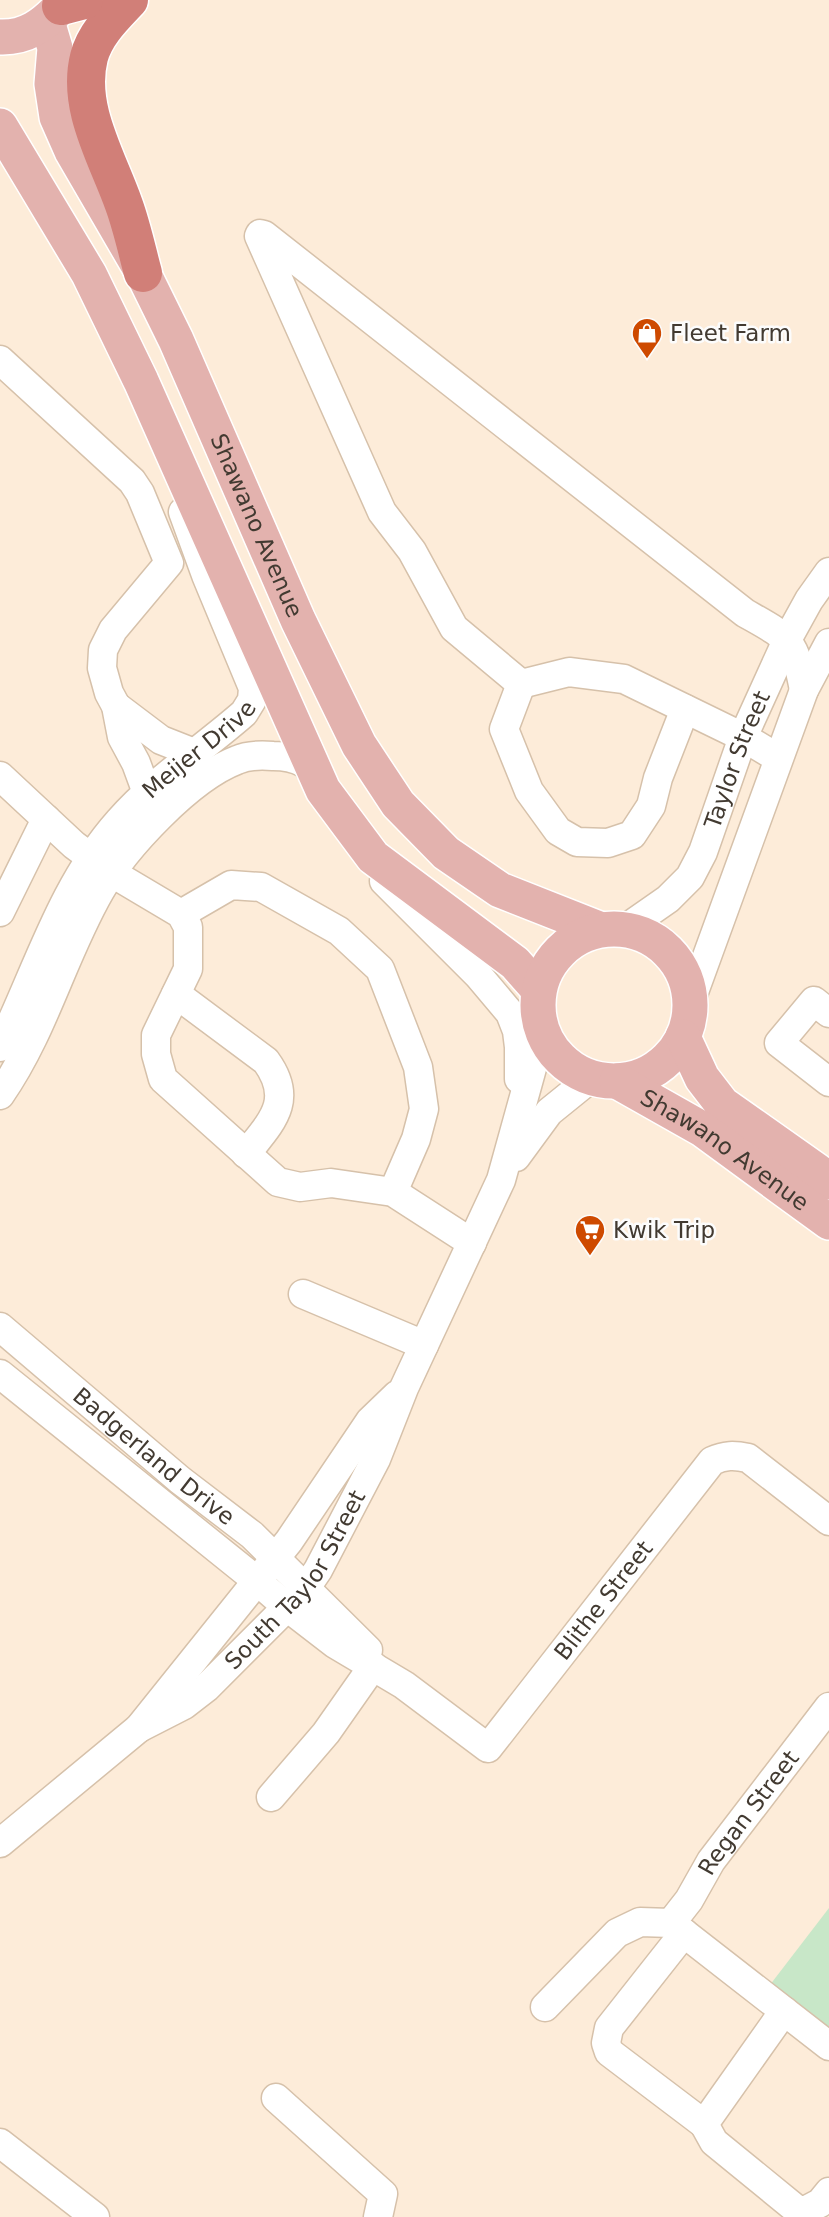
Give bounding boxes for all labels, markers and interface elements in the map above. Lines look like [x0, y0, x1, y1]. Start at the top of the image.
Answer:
shop icon: Fleet Farm [630, 316, 664, 360]
place label: Fleet Farm [670, 320, 791, 346]
street label: Shawano Avenue [205, 430, 308, 621]
street label: Taylor Street [699, 687, 775, 833]
street label: Meijer Drive [137, 696, 261, 804]
street label: Shawano Avenue [636, 1084, 814, 1216]
supermarket icon: Kwik Trip [573, 1213, 607, 1257]
place label: Kwik Trip [613, 1217, 715, 1243]
street label: Badgerland Drive [68, 1382, 240, 1530]
street label: South Taylor Street [219, 1486, 370, 1675]
street label: Blithe Street [549, 1536, 658, 1665]
street label: Regan Street [693, 1745, 804, 1879]

